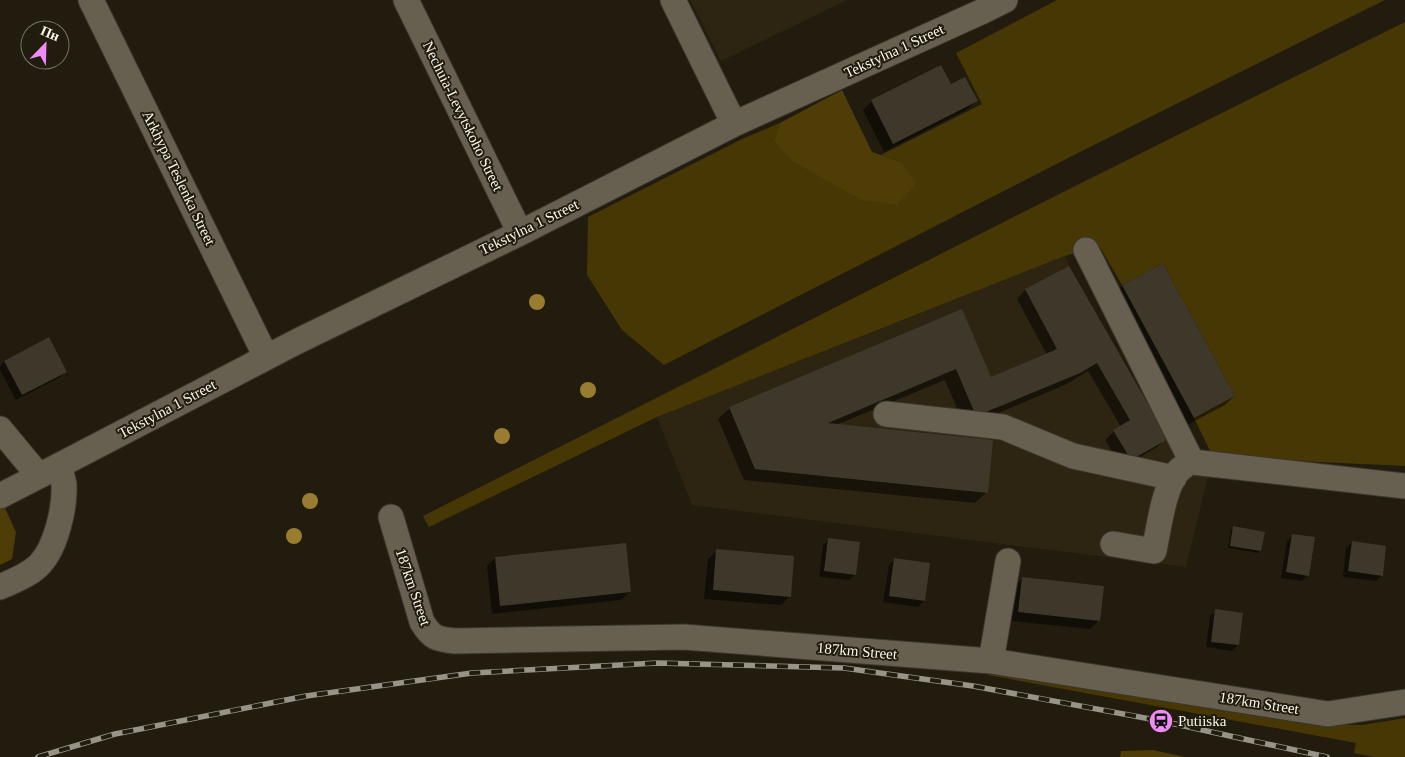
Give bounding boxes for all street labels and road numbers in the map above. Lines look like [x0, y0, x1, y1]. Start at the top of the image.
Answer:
street label: Tekstylna 1 Street [842, 21, 947, 81]
street label: Nechuia-Levytskoho Street [420, 39, 507, 194]
street label: Arkhypa Teslenka Street [139, 108, 219, 249]
street label: Tekstylna 1 Street [477, 196, 582, 258]
street label: Tekstylna 1 Street [116, 376, 219, 441]
street label: 187km Street [392, 546, 434, 628]
street label: 187km Street [816, 640, 899, 663]
street label: 187km Street [1218, 689, 1301, 717]

